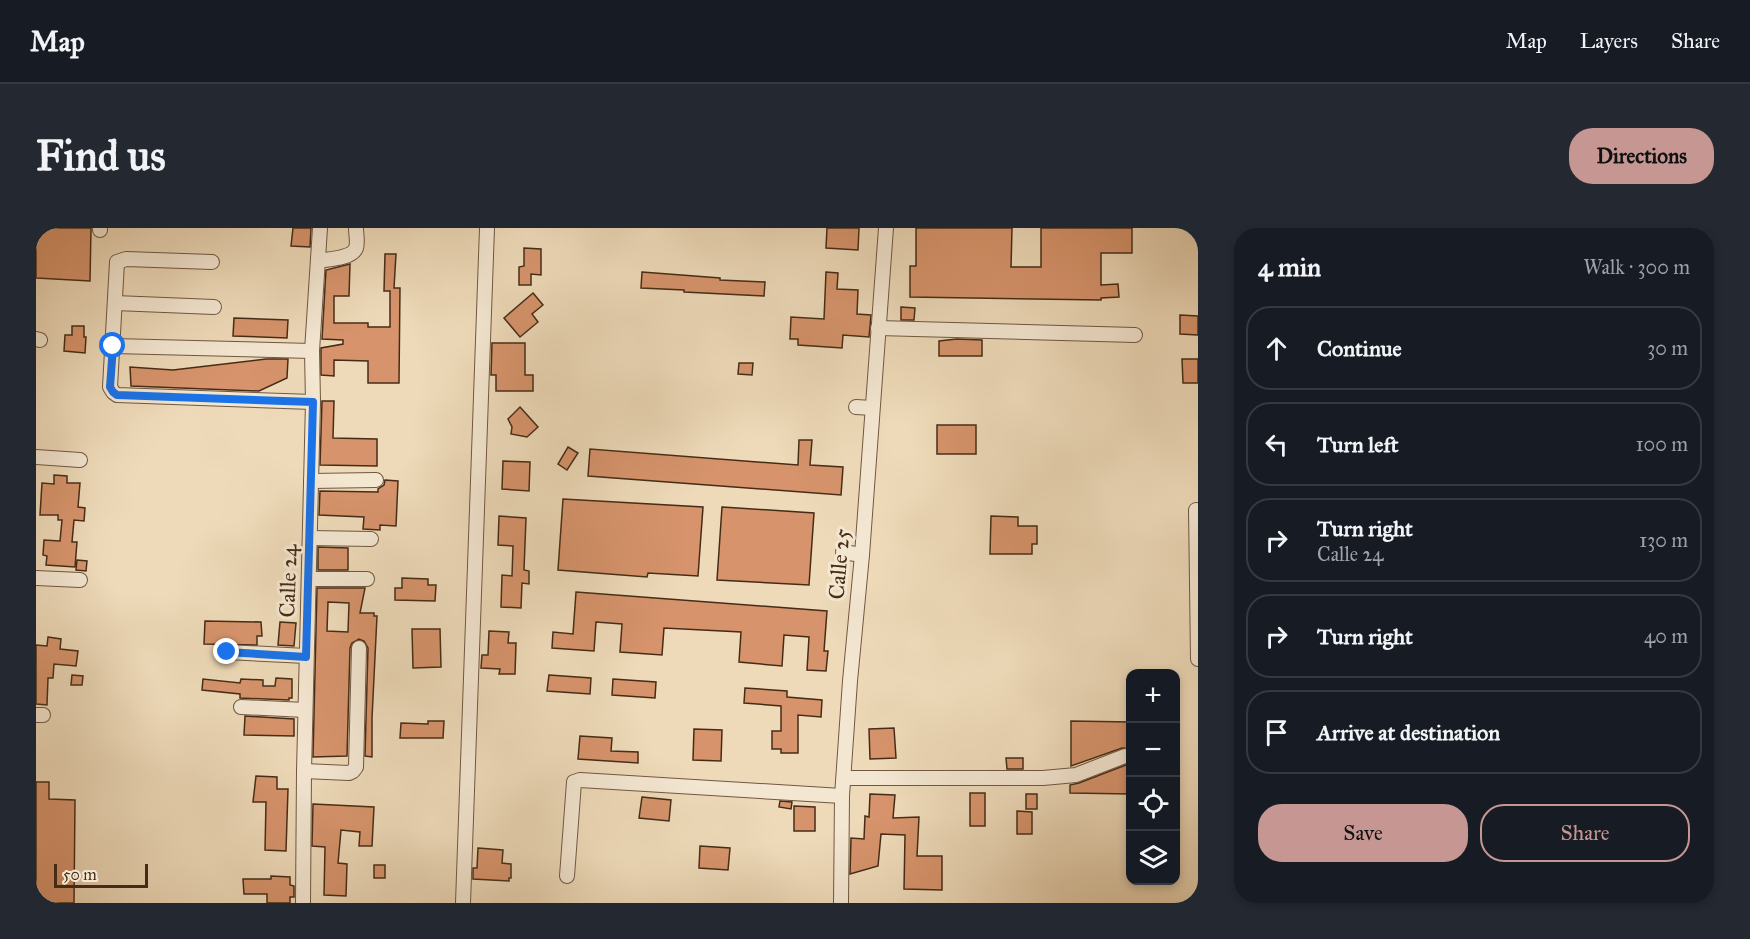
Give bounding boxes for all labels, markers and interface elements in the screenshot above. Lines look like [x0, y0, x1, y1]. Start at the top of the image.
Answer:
text: Map [30, 24, 85, 59]
text: Map [1506, 28, 1547, 54]
text: Layers [1580, 28, 1638, 54]
text: Share [1671, 28, 1720, 54]
button: Directions [1569, 128, 1714, 184]
text: Find us [36, 130, 166, 182]
text: 4 min [1258, 251, 1321, 283]
text: Walk · 300 m [1583, 255, 1690, 279]
route start [99, 332, 125, 358]
icon: ahead [1260, 332, 1293, 365]
text: Continue [1317, 335, 1402, 362]
text: 30 m [1647, 336, 1688, 360]
icon: left [1260, 428, 1293, 461]
text: Turn left [1317, 431, 1399, 458]
text: 100 m [1636, 432, 1688, 456]
text: Turn right [1317, 515, 1413, 542]
icon: right [1260, 524, 1293, 557]
street label: Calle 25 [822, 527, 856, 601]
text: 130 m [1639, 528, 1688, 552]
text: Calle 24 [1317, 542, 1383, 566]
street label: Calle 24 [273, 543, 303, 618]
icon: right [1260, 620, 1293, 653]
text: Turn right [1317, 623, 1413, 650]
text: 40 m [1644, 624, 1688, 648]
route end [213, 638, 239, 664]
map controls [1126, 669, 1180, 885]
button: + [1126, 669, 1180, 723]
icon: arrive [1260, 716, 1293, 749]
text: Arrive at destination [1317, 719, 1500, 746]
button: − [1126, 723, 1180, 777]
button: locate [1126, 777, 1180, 831]
button: Save [1258, 804, 1468, 862]
button: Share [1480, 804, 1690, 862]
button: layers [1126, 831, 1180, 885]
scale bar [54, 861, 148, 888]
text: 50 m [63, 865, 97, 884]

